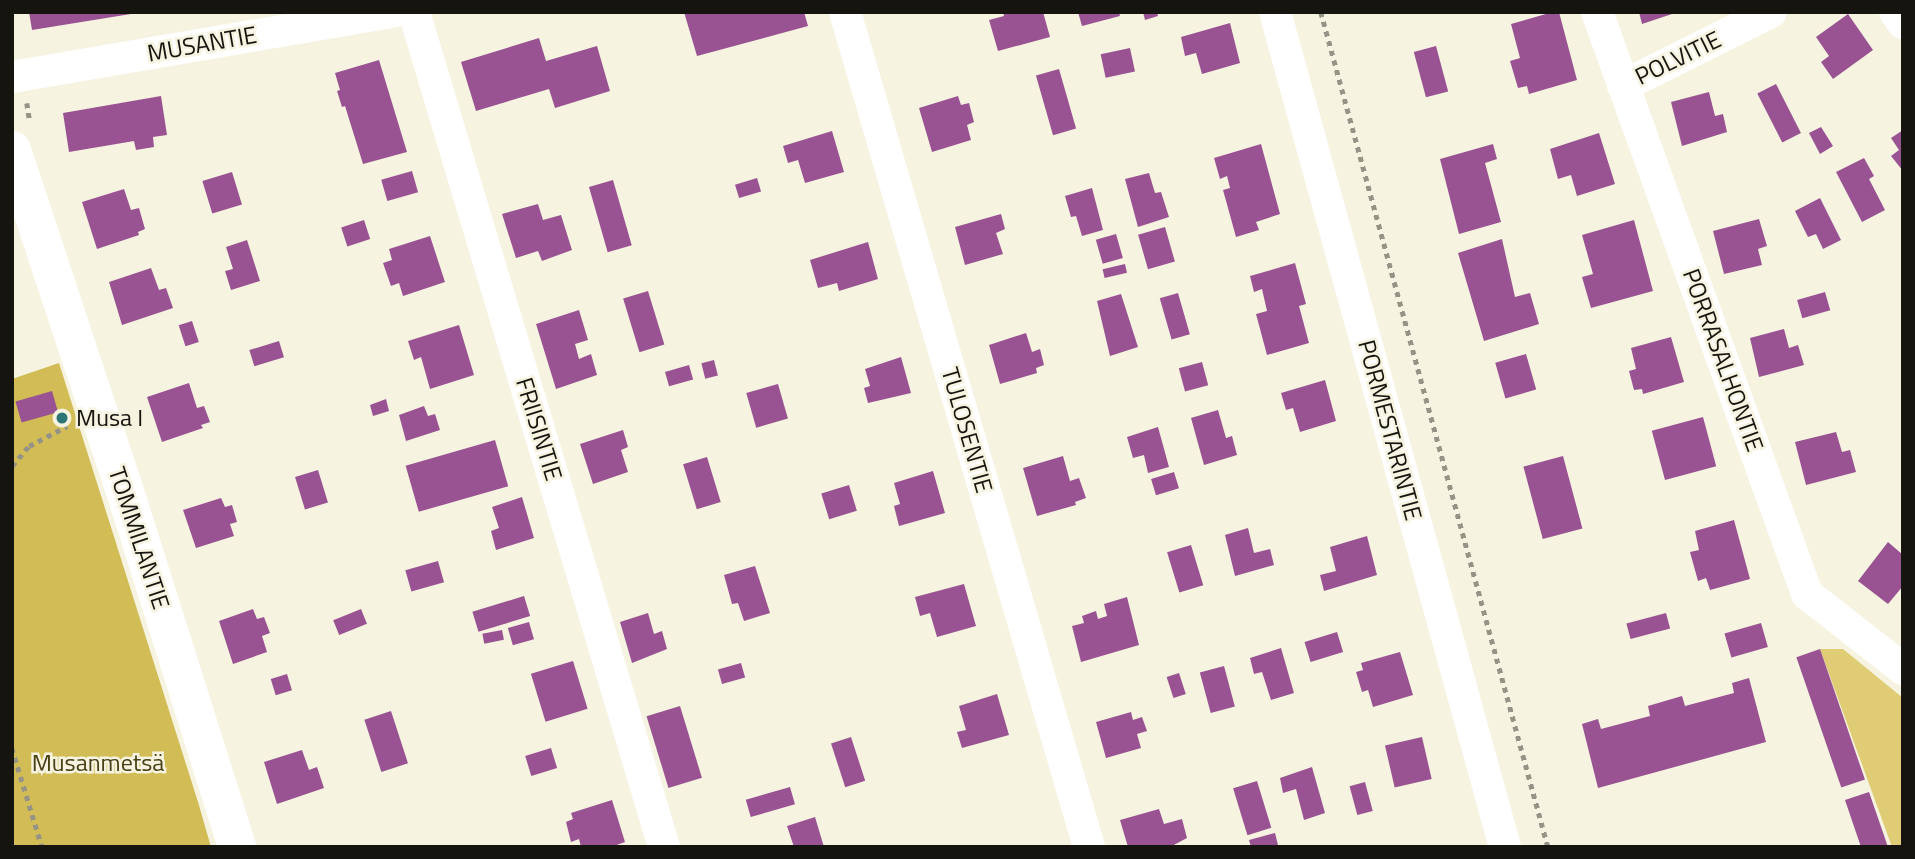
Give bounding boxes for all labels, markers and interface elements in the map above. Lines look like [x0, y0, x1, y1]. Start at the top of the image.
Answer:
street label: MUSANTIE [145, 20, 259, 68]
street label: POLVITIE [1630, 25, 1726, 91]
street label: PORRASALHONTIE [1677, 265, 1769, 455]
street label: PORMESTARINTIE [1352, 337, 1428, 523]
street label: TULOSENTIE [935, 364, 999, 496]
street label: FRIISINTIE [510, 374, 568, 484]
place label: Musa I [76, 404, 143, 432]
marker: Musa I [54, 410, 70, 426]
street label: TOMMILANTIE [102, 463, 176, 613]
park label: Musanmetsä [32, 749, 164, 777]

